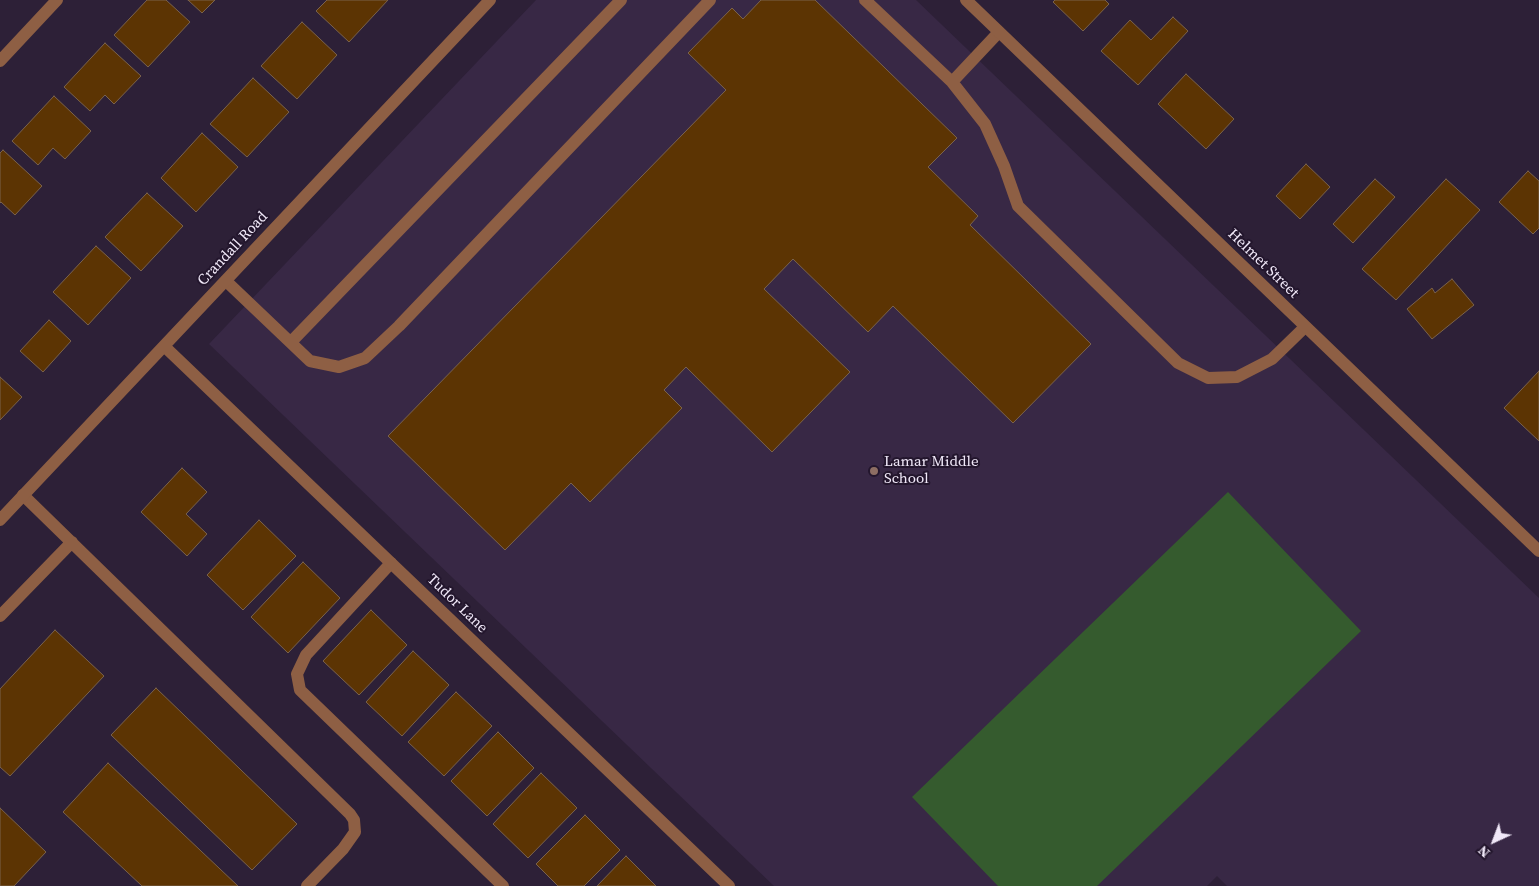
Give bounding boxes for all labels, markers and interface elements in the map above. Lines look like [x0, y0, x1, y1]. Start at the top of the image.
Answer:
street label: Crandall Road [194, 208, 272, 290]
street label: Helmet Street [1224, 226, 1302, 302]
place label: Lamar Middle School [884, 453, 979, 488]
marker: Lamar Middle School [868, 465, 880, 477]
street label: Tudor Lane [423, 571, 491, 637]
north arrow [1469, 816, 1519, 866]
text: N [1473, 841, 1494, 863]

